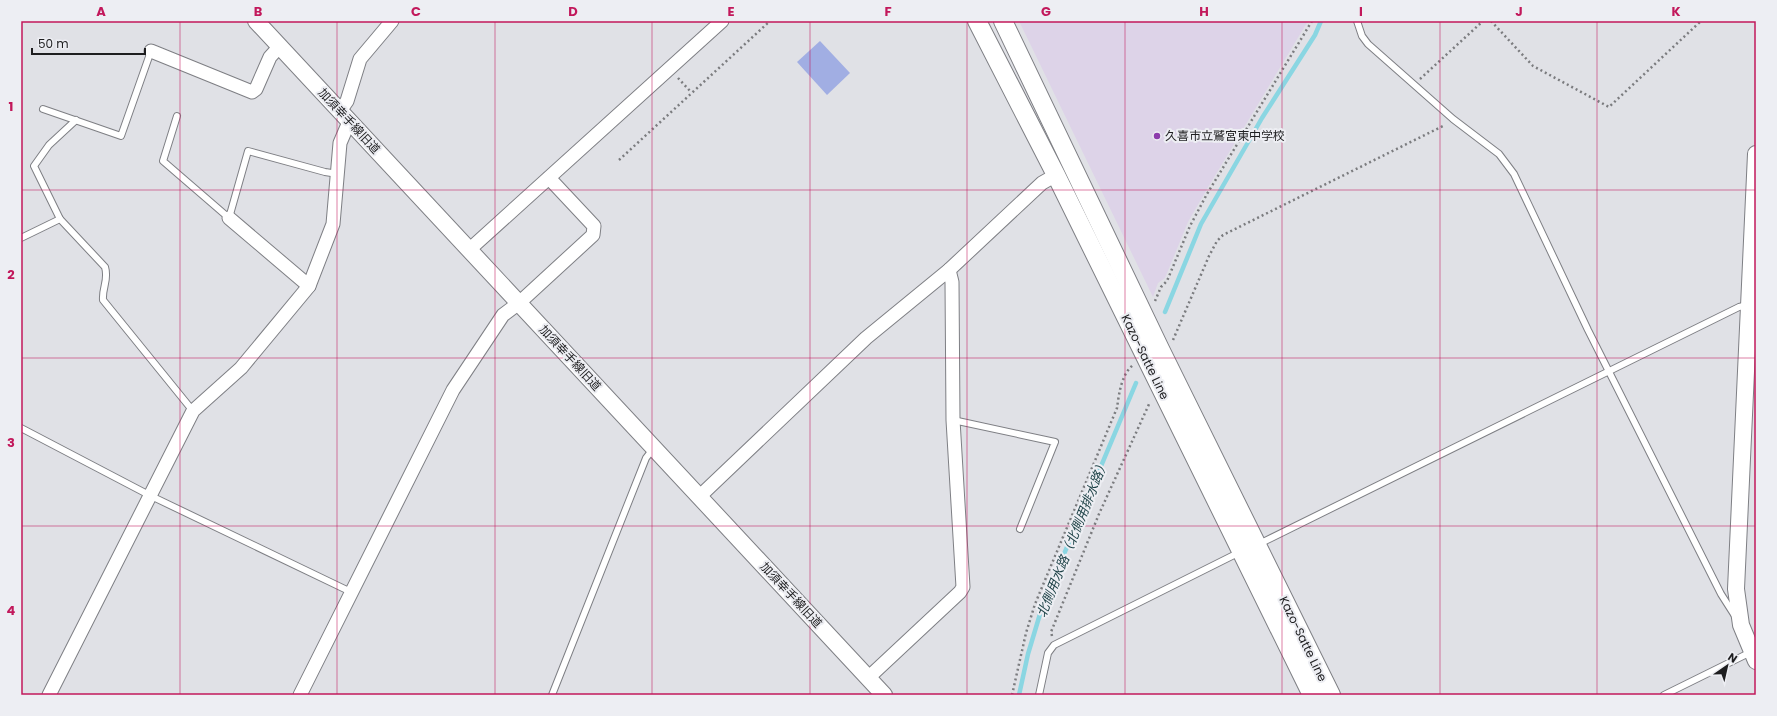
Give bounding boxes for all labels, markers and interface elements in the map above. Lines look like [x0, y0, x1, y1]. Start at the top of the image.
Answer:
text: A [96, 2, 106, 21]
text: B [254, 2, 263, 21]
text: C [411, 2, 421, 21]
text: D [568, 2, 578, 21]
text: E [727, 2, 735, 21]
text: F [884, 2, 892, 21]
text: G [1041, 2, 1051, 21]
text: H [1199, 2, 1209, 21]
text: I [1359, 2, 1363, 21]
text: J [1515, 2, 1523, 21]
text: K [1671, 2, 1681, 21]
scale bar [32, 30, 145, 56]
text: 50 m [38, 35, 69, 52]
street label: 加須幸手線旧道 [314, 84, 384, 157]
text: 1 [9, 97, 13, 116]
place label: 久喜市立鷲宮東中学校 [1165, 127, 1285, 144]
marker: 久喜市立鷲宮東中学校 [1152, 131, 1162, 141]
text: 2 [7, 265, 15, 284]
street label: Kazo-Satte Line [1117, 311, 1173, 402]
street label: 加須幸手線旧道 [535, 321, 605, 394]
text: 3 [7, 433, 15, 452]
water label: 北側用水路（北側用排水路） [1032, 456, 1113, 620]
street label: 加須幸手線旧道 [756, 558, 826, 631]
street label: Kazo-Satte Line [1275, 593, 1331, 684]
text: 4 [7, 601, 16, 620]
north arrow [1707, 646, 1747, 686]
text: N [1725, 649, 1740, 667]

